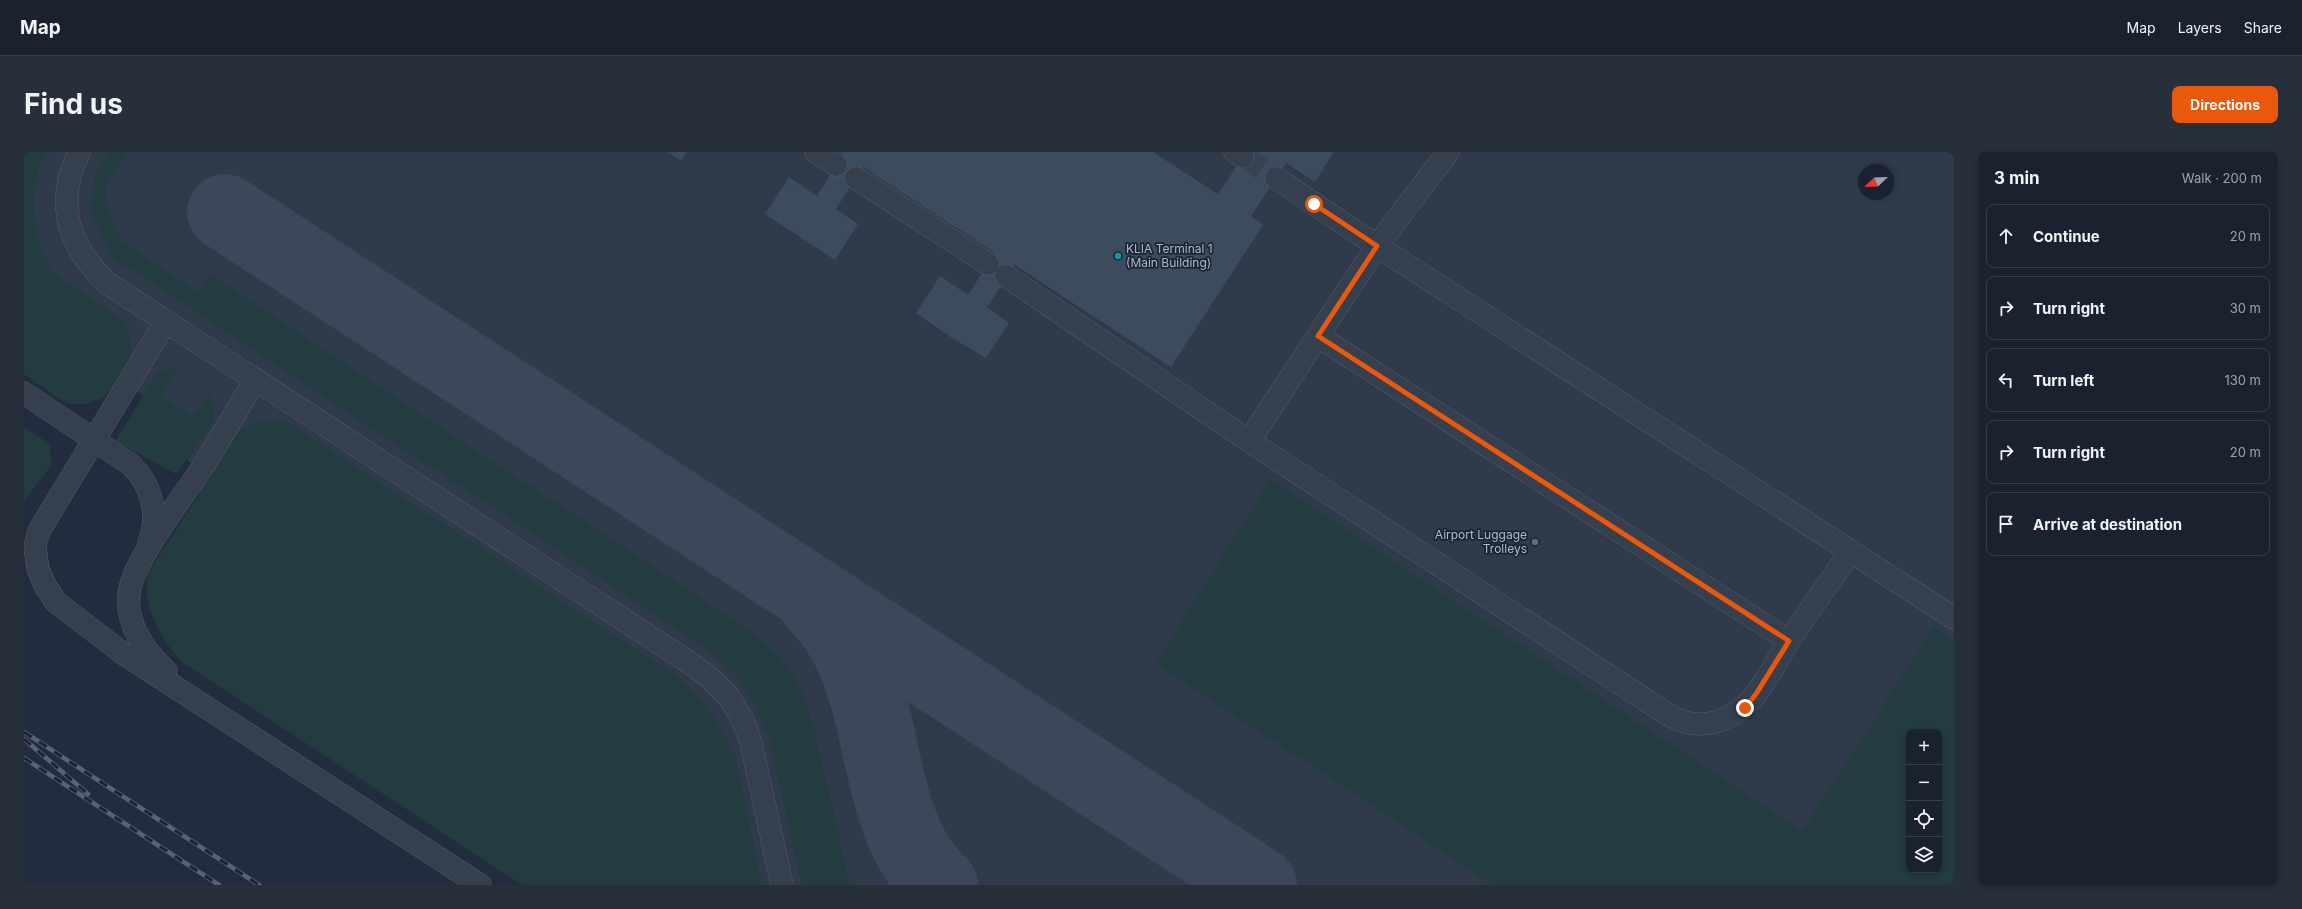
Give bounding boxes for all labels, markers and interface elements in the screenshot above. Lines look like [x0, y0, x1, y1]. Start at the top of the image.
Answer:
text: Map [20, 16, 61, 39]
text: Map [2127, 19, 2156, 36]
text: Layers [2178, 19, 2222, 36]
text: Share [2244, 19, 2282, 36]
button: Directions [2172, 86, 2278, 123]
text: Find us [24, 87, 123, 121]
north arrow [1858, 164, 1894, 200]
text: 3 min [1994, 168, 2040, 188]
text: Walk · 200 m [2182, 170, 2262, 186]
route start [1305, 195, 1323, 213]
icon: ahead [1995, 225, 2017, 247]
text: Continue [2033, 227, 2100, 246]
text: 20 m [2230, 228, 2261, 244]
place label: KLIA Terminal 1 (Main Building) [1126, 241, 1213, 270]
marker: KLIA Terminal 1 (Main Building) [1113, 251, 1123, 261]
icon: right [1995, 297, 2017, 319]
text: Turn right [2033, 299, 2105, 318]
text: 30 m [2230, 300, 2261, 316]
icon: left [1995, 369, 2017, 391]
text: Turn left [2033, 371, 2094, 390]
text: 130 m [2224, 372, 2261, 388]
icon: right [1995, 441, 2017, 463]
text: Turn right [2033, 443, 2105, 462]
text: 20 m [2230, 444, 2261, 460]
icon: arrive [1995, 513, 2017, 535]
text: Arrive at destination [2033, 515, 2182, 534]
place label: Airport Luggage Trolleys [1435, 527, 1527, 556]
marker: Airport Luggage Trolleys [1530, 537, 1540, 547]
route end [1736, 699, 1754, 717]
map controls [1906, 729, 1942, 873]
button: + [1906, 729, 1942, 765]
button: − [1906, 765, 1942, 801]
button: locate [1906, 801, 1942, 837]
button: layers [1906, 837, 1942, 873]

